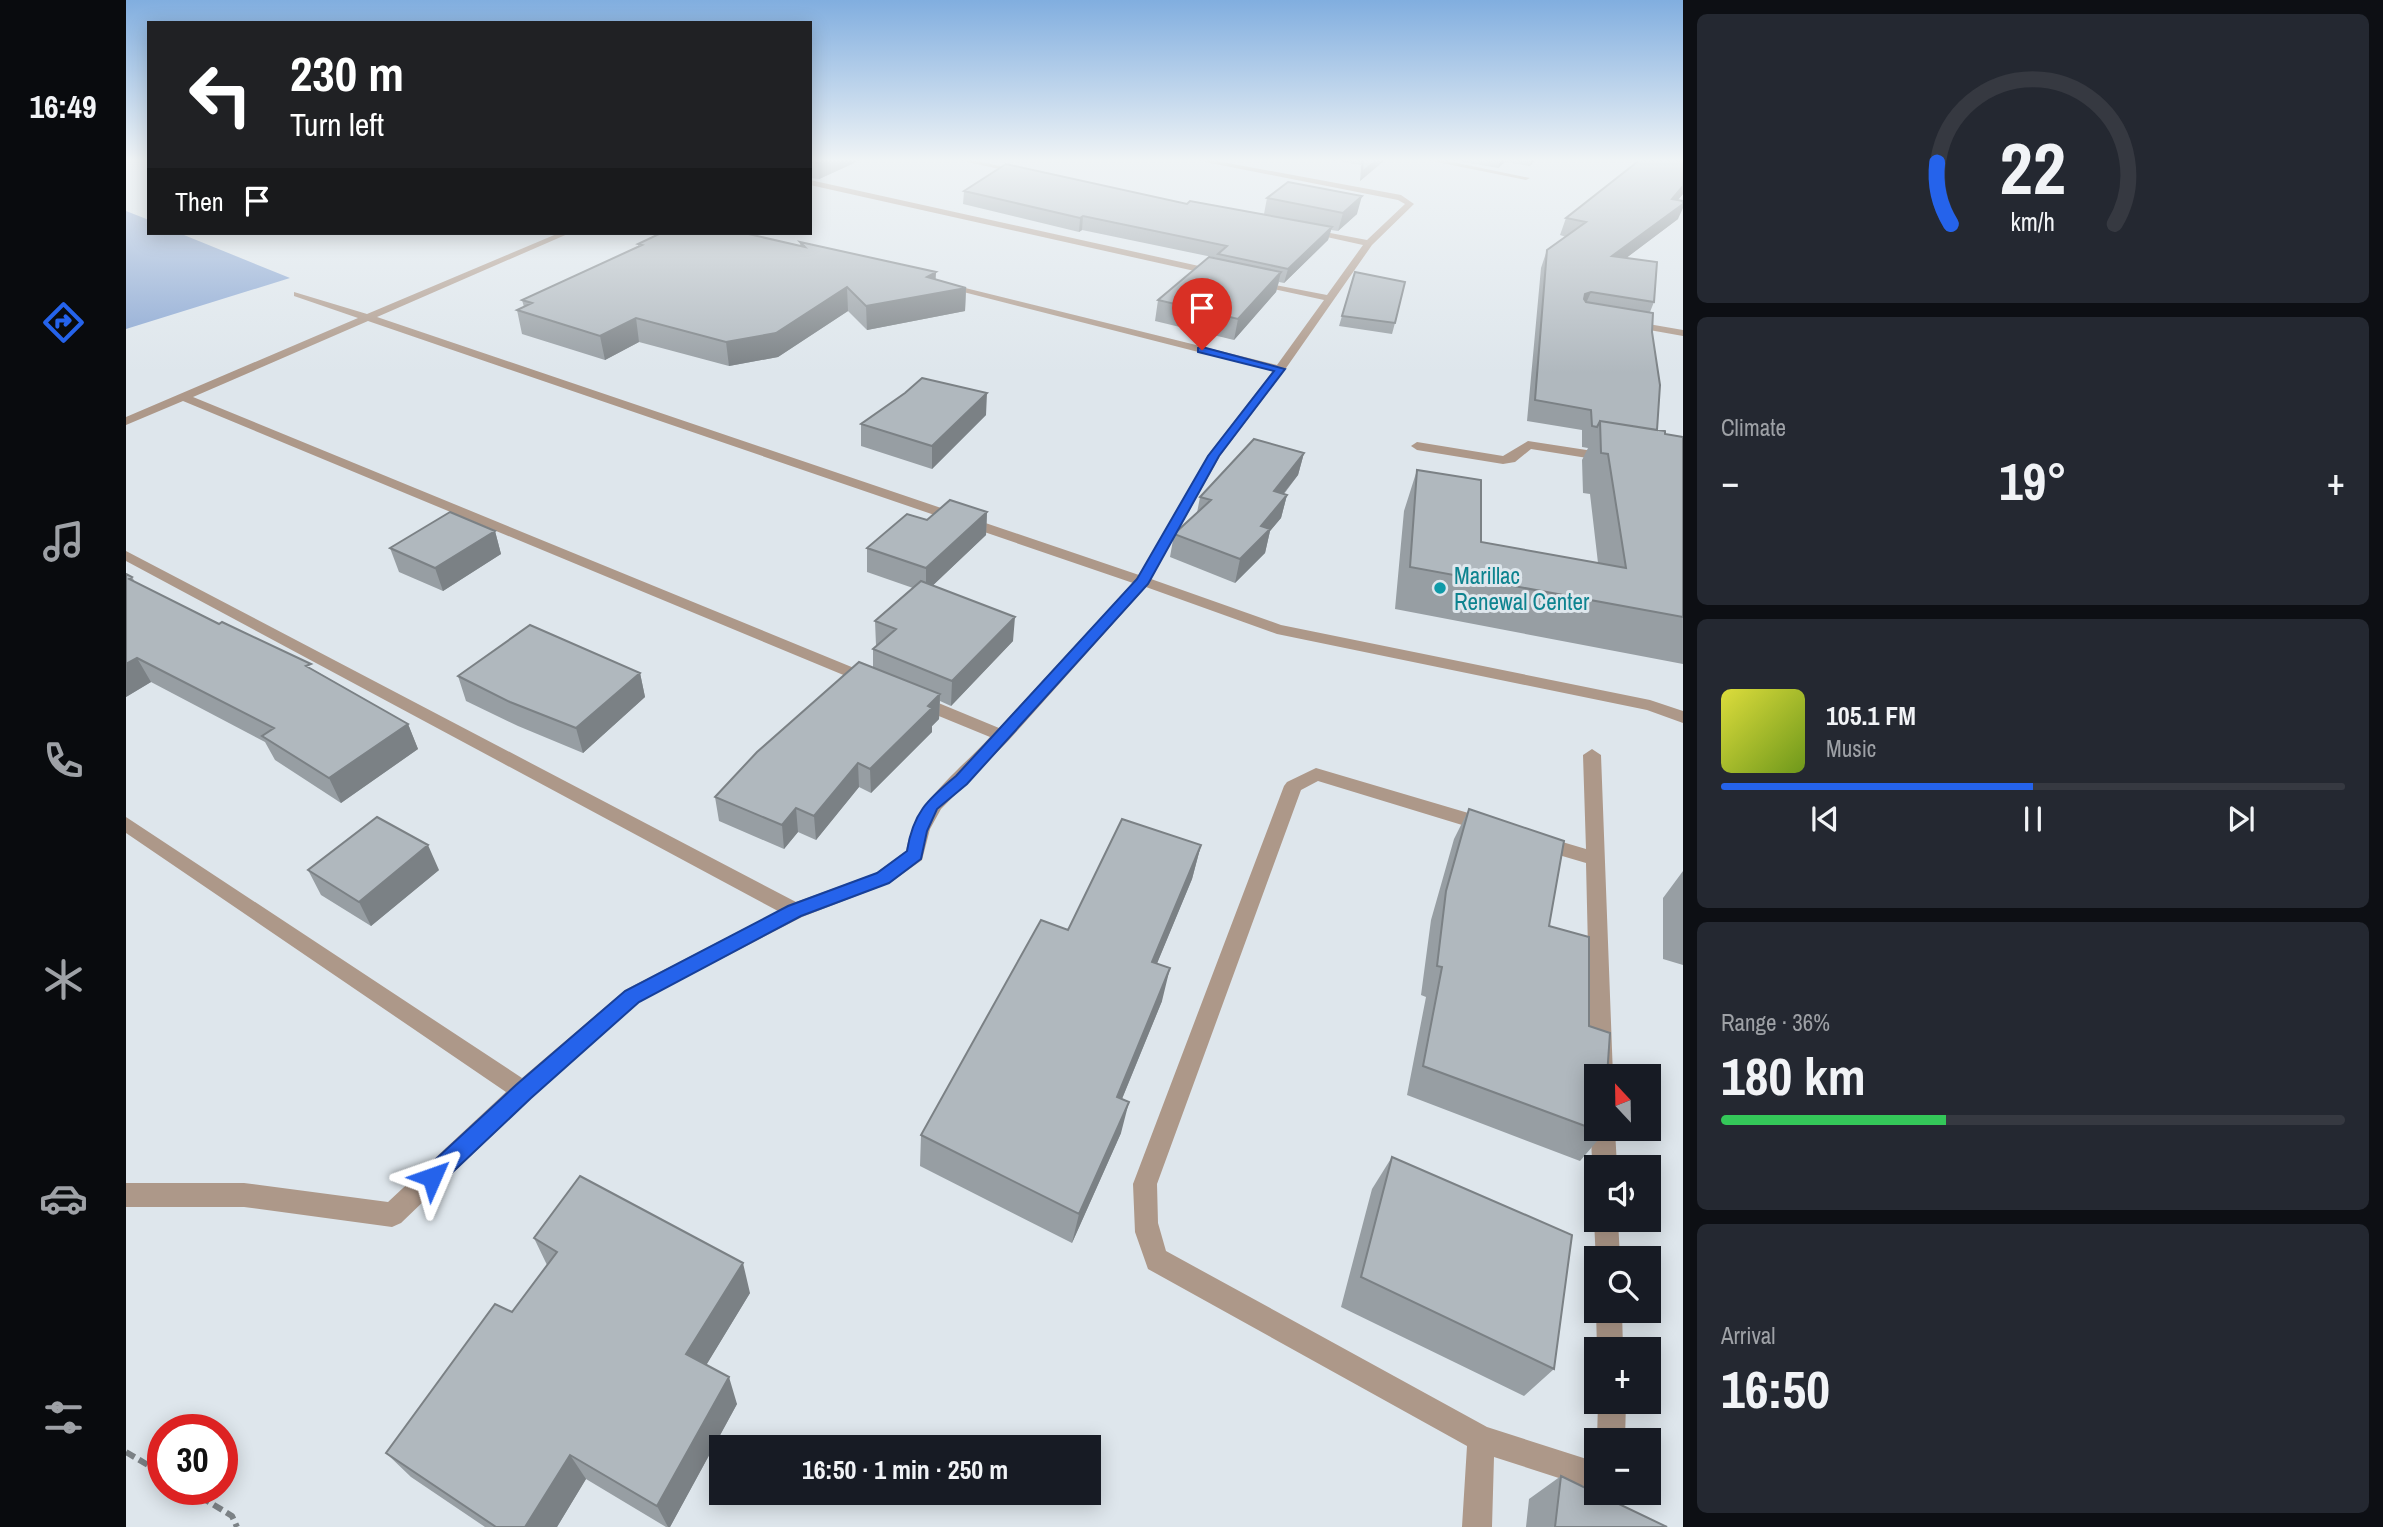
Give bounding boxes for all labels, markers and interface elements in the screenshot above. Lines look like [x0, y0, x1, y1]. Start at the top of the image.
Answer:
text: 230 m [290, 40, 404, 106]
icon: left [175, 49, 266, 140]
text: 16:49 [29, 85, 97, 128]
text: Turn left [290, 103, 384, 146]
text: 22 [2000, 120, 2066, 218]
icon: arrive [238, 182, 276, 220]
text: Then [175, 184, 224, 219]
text: km/h [2011, 205, 2055, 239]
pin [1172, 278, 1232, 350]
icon: arrive [1183, 289, 1221, 327]
icon: directions [39, 298, 88, 347]
text: Climate [1721, 412, 1786, 443]
text: 19° [1999, 446, 2067, 516]
text: − [1721, 456, 1739, 507]
text: + [2327, 456, 2345, 507]
icon: music [39, 517, 88, 566]
place label: Marillac Renewal Center [1454, 560, 1590, 617]
marker: Marillac Renewal Center [1432, 580, 1448, 596]
text: 105.1 FM [1826, 698, 1916, 733]
text: Music [1826, 733, 1876, 764]
icon: phone [39, 736, 88, 785]
icon: previous [1806, 800, 1844, 838]
icon: pause [2014, 800, 2052, 838]
icon: next [2222, 800, 2260, 838]
icon: climate [39, 955, 88, 1004]
text: Range · 36% [1721, 1007, 1830, 1038]
text: 180 km [1721, 1041, 1866, 1111]
north arrow [1584, 1064, 1661, 1141]
map controls [1584, 1064, 1661, 1505]
position arrow [395, 1140, 469, 1214]
button: sound [1584, 1155, 1661, 1232]
icon: car [39, 1174, 88, 1223]
button: search [1584, 1246, 1661, 1323]
text: Arrival [1721, 1320, 1776, 1351]
button: + [1584, 1337, 1661, 1414]
text: 16:50 [1721, 1354, 1830, 1424]
icon: filters [39, 1393, 88, 1442]
speed limit sign: 30 [147, 1414, 238, 1505]
button: − [1584, 1428, 1661, 1505]
text: 16:50 · 1 min · 250 m [802, 1452, 1008, 1487]

